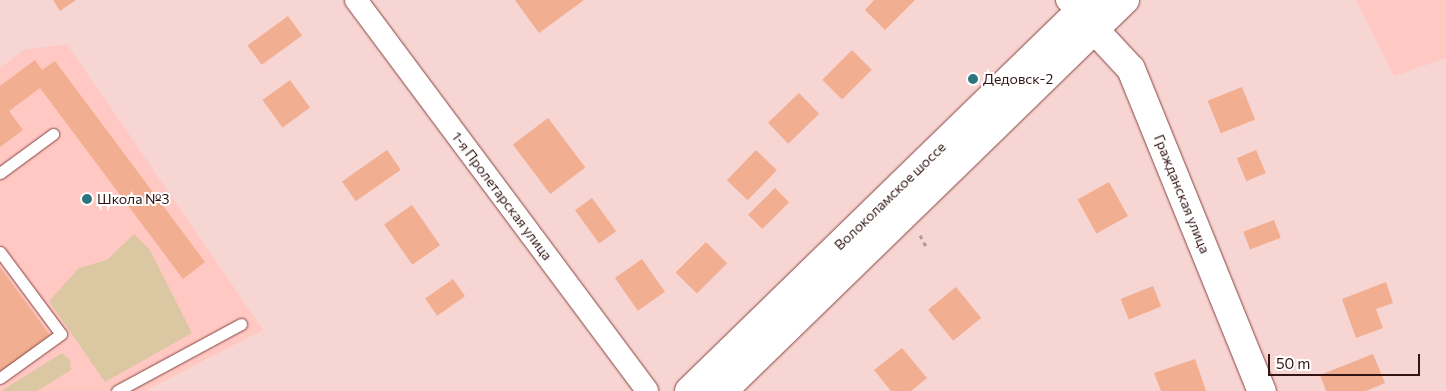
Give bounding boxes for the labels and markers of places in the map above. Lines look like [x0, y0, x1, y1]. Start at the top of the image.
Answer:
place label: Дедовск-2 [983, 71, 1053, 87]
marker: Дедовск-2 [967, 73, 979, 85]
place label: Школа №3 [97, 191, 169, 207]
marker: Школа №3 [81, 193, 93, 205]

